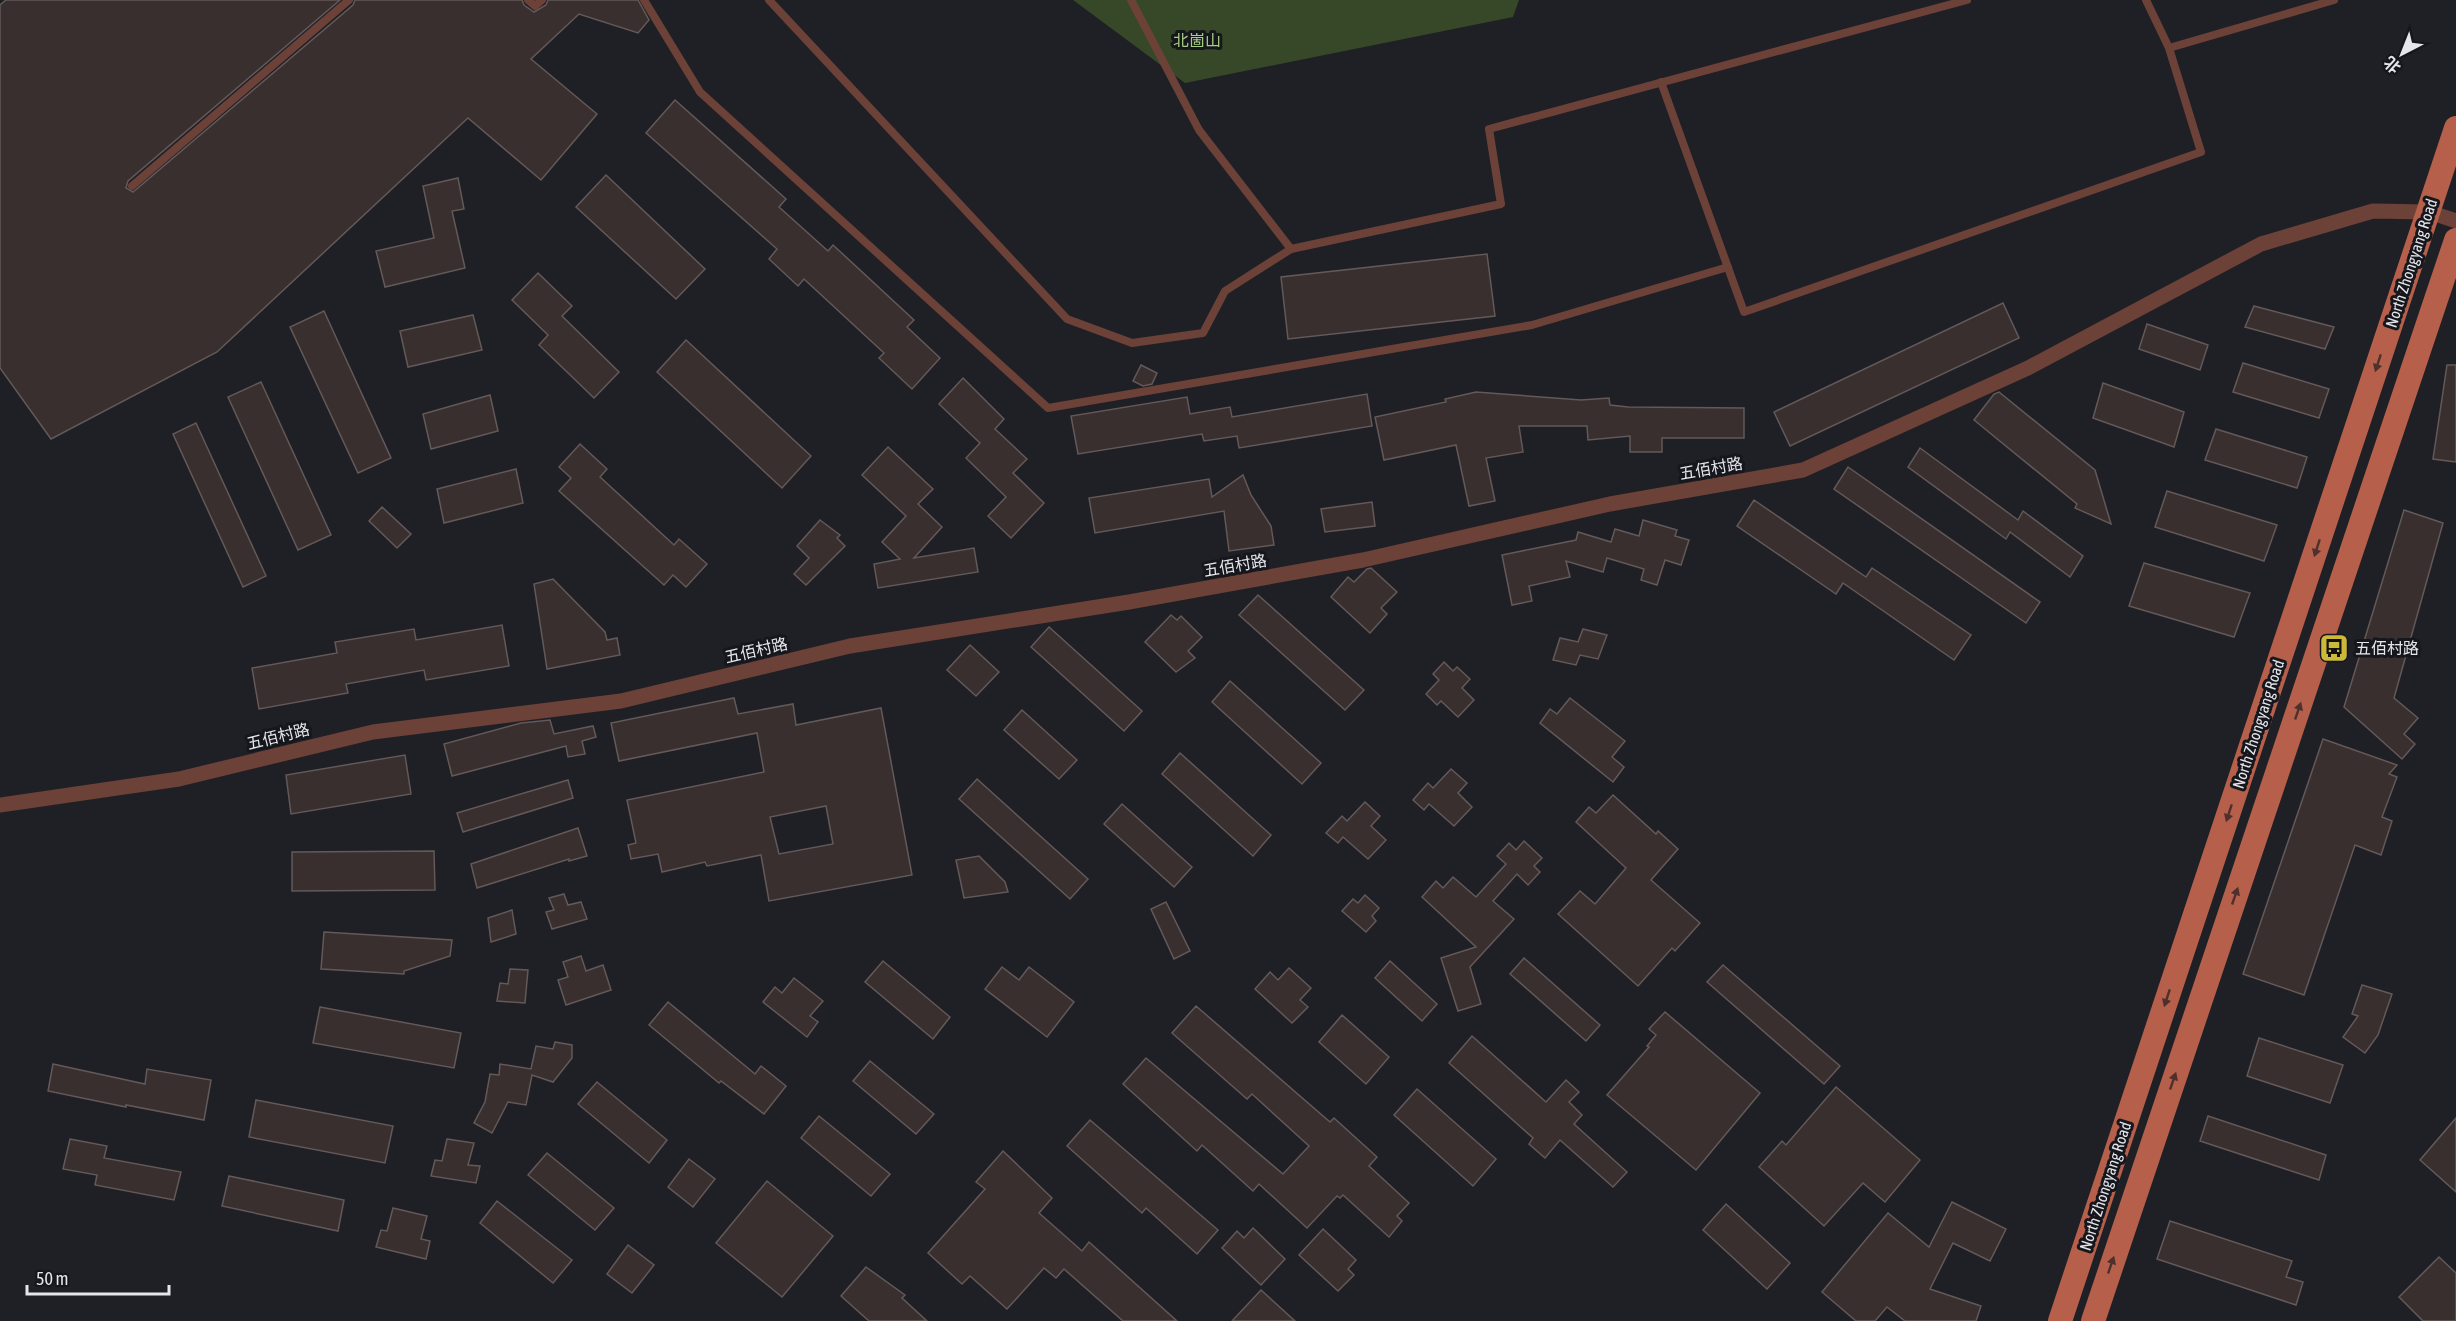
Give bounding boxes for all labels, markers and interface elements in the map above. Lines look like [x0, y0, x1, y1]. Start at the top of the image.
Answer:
north arrow [2372, 24, 2432, 84]
park label: 北崮山 [1173, 31, 1221, 49]
text: 北 [2380, 53, 2404, 77]
street label: North Zhongyang Road [2382, 196, 2441, 330]
one-way arrow [2373, 354, 2383, 372]
street label: 五佰村路 [1678, 454, 1744, 482]
one-way arrow [2312, 539, 2321, 557]
street label: 五佰村路 [1202, 551, 1268, 579]
bus stop icon: 五佰村路 [2318, 632, 2350, 664]
street label: 五佰村路 [723, 634, 789, 666]
place label: 五佰村路 [2355, 639, 2419, 657]
street label: North Zhongyang Road [2229, 657, 2288, 791]
one-way arrow [2293, 702, 2303, 720]
street label: 五佰村路 [245, 720, 311, 752]
one-way arrow [2224, 804, 2233, 822]
one-way arrow [2231, 887, 2241, 905]
one-way arrow [2162, 989, 2172, 1007]
one-way arrow [2169, 1071, 2179, 1089]
street label: North Zhongyang Road [2076, 1119, 2135, 1253]
one-way arrow [2107, 1256, 2116, 1274]
scale bar [27, 1258, 170, 1296]
text: 50 m [36, 1268, 68, 1289]

